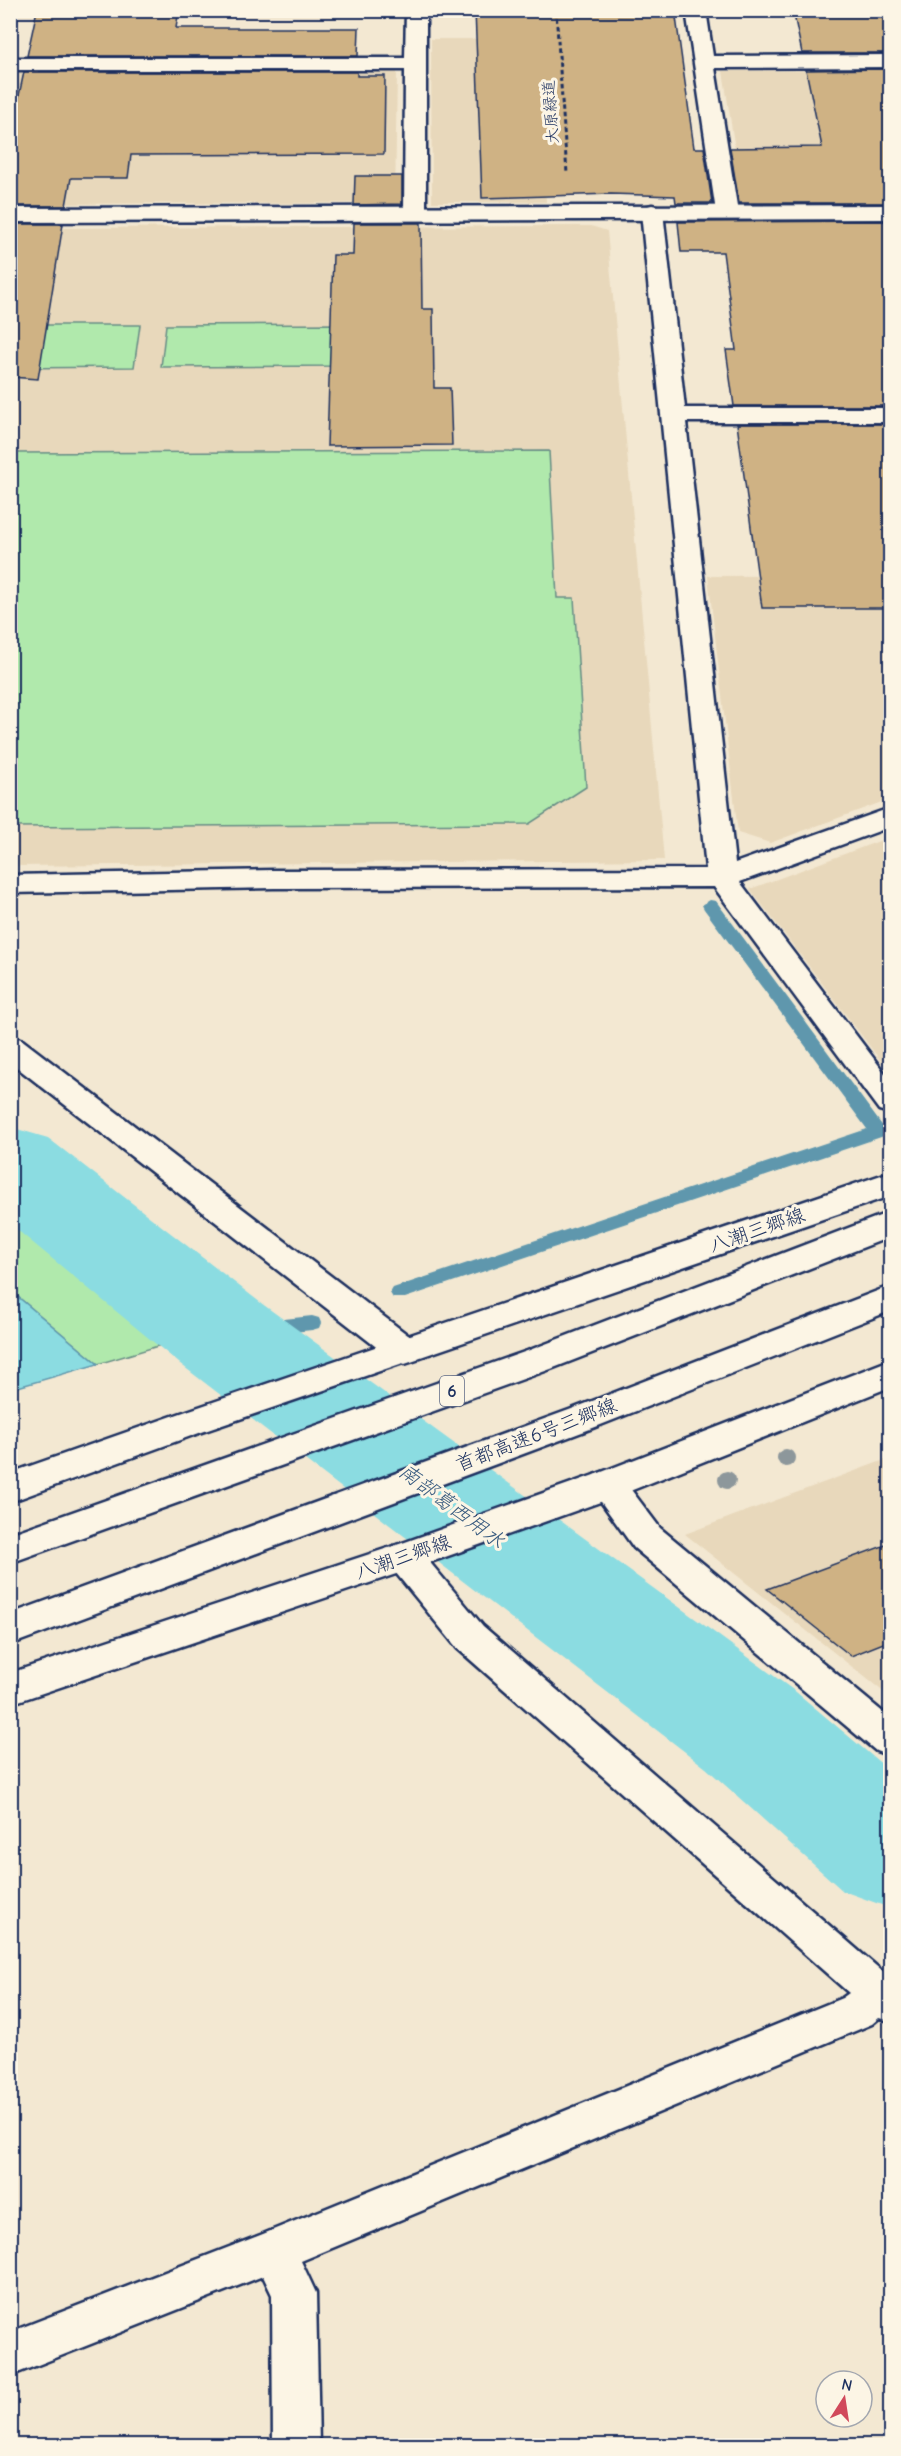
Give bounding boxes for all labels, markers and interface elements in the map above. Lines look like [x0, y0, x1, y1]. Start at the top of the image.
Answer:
street label: 大原緑道 [540, 79, 562, 145]
street label: 八潮三郷線 [706, 1203, 808, 1257]
road number: 6 [440, 1376, 464, 1406]
street label: 首都高速6号三郷線 [452, 1394, 620, 1476]
water label: 南部葛西用水 [394, 1459, 510, 1553]
street label: 八潮三郷線 [352, 1530, 454, 1584]
north arrow [814, 2369, 874, 2429]
text: N [840, 2375, 854, 2395]

